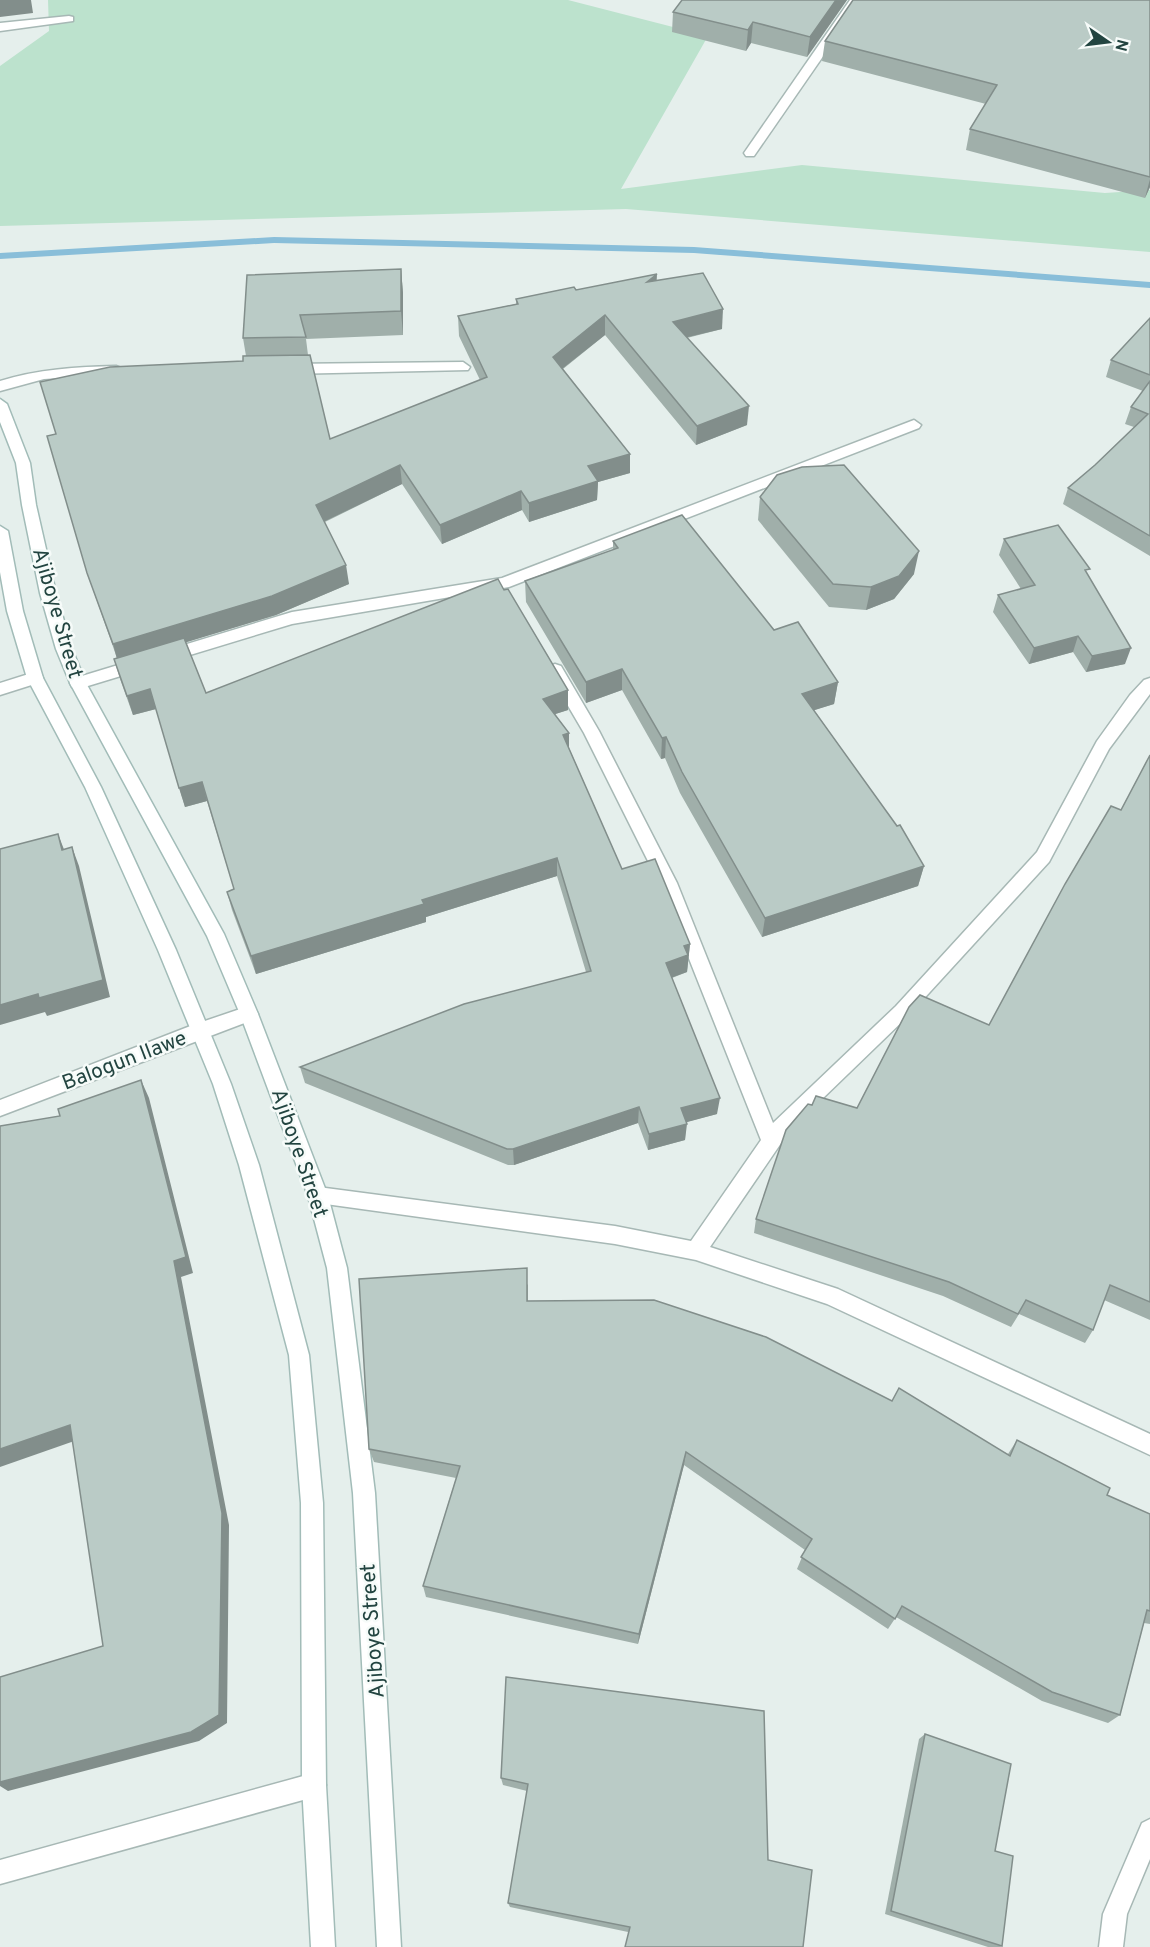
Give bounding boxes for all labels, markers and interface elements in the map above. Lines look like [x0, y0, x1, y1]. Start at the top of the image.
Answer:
north arrow [1078, 12, 1138, 72]
text: N [1110, 37, 1132, 53]
street label: Ajiboye Street [25, 545, 88, 682]
street label: Balogun Ilawe [58, 1025, 191, 1098]
street label: Ajiboye Street [264, 1085, 333, 1222]
street label: Ajiboye Street [355, 1563, 392, 1699]

